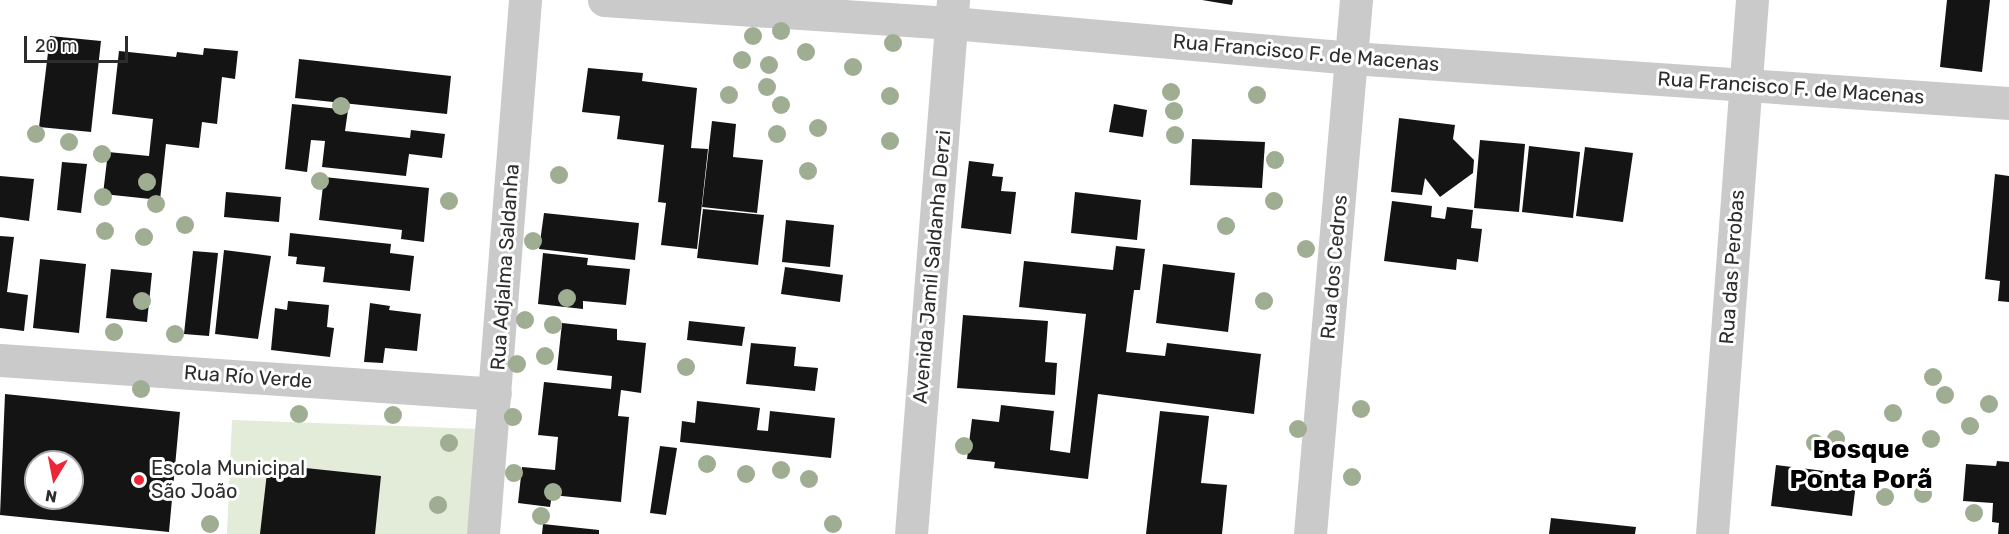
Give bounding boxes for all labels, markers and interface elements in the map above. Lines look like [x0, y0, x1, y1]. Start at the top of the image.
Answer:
scale bar [27, 24, 130, 62]
street label: Rua Francisco F. de Macenas [1172, 29, 1440, 77]
text: 20 m [35, 35, 77, 57]
street label: Rua Francisco F. de Macenas [1657, 67, 1925, 109]
street label: Avenida Jamil Saldanha Derzi [908, 129, 956, 405]
street label: Rua Adjalma Saldanha [486, 163, 524, 371]
street label: Rua das Perobas [1715, 189, 1749, 345]
street label: Rua dos Cedros [1316, 194, 1352, 340]
street label: Rua Río Verde [183, 361, 313, 393]
district label: Bosque Ponta Porã [1789, 434, 1933, 496]
north arrow [24, 450, 84, 510]
place label: Escola Municipal São João [151, 456, 305, 503]
marker: Escola Municipal São João [132, 473, 146, 487]
text: N [44, 486, 58, 507]

